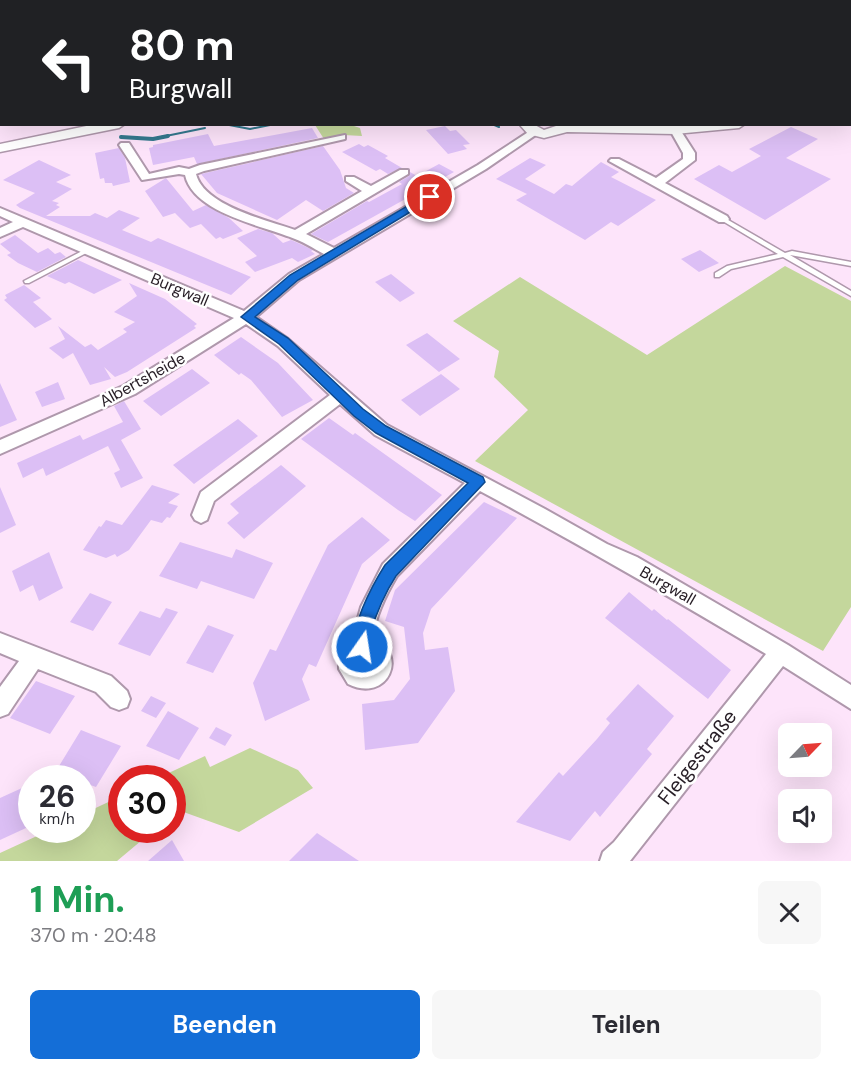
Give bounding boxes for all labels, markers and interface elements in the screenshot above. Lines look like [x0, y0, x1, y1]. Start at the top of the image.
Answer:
text: 80 m [129, 18, 235, 73]
icon: left [30, 24, 108, 102]
text: Burgwall [129, 71, 232, 106]
pin [404, 171, 455, 222]
icon: arrive [413, 180, 446, 213]
street label: Burgwall [148, 268, 212, 311]
street label: Albertsheide [96, 347, 189, 412]
street label: Burgwall [636, 561, 700, 610]
position arrow [330, 615, 394, 679]
street label: Fleigestraße [652, 704, 742, 810]
north arrow [778, 723, 832, 777]
map controls [778, 723, 832, 843]
speed limit sign: 30 [108, 765, 186, 843]
text: 26 [39, 777, 75, 816]
button: sound [778, 789, 832, 843]
text: km/h [39, 809, 75, 829]
text: 1 Min. [30, 876, 125, 923]
button: close [758, 881, 821, 944]
text: 370 m · 20:48 [30, 922, 157, 948]
button: Beenden [30, 990, 420, 1059]
button: Teilen [432, 990, 821, 1059]

